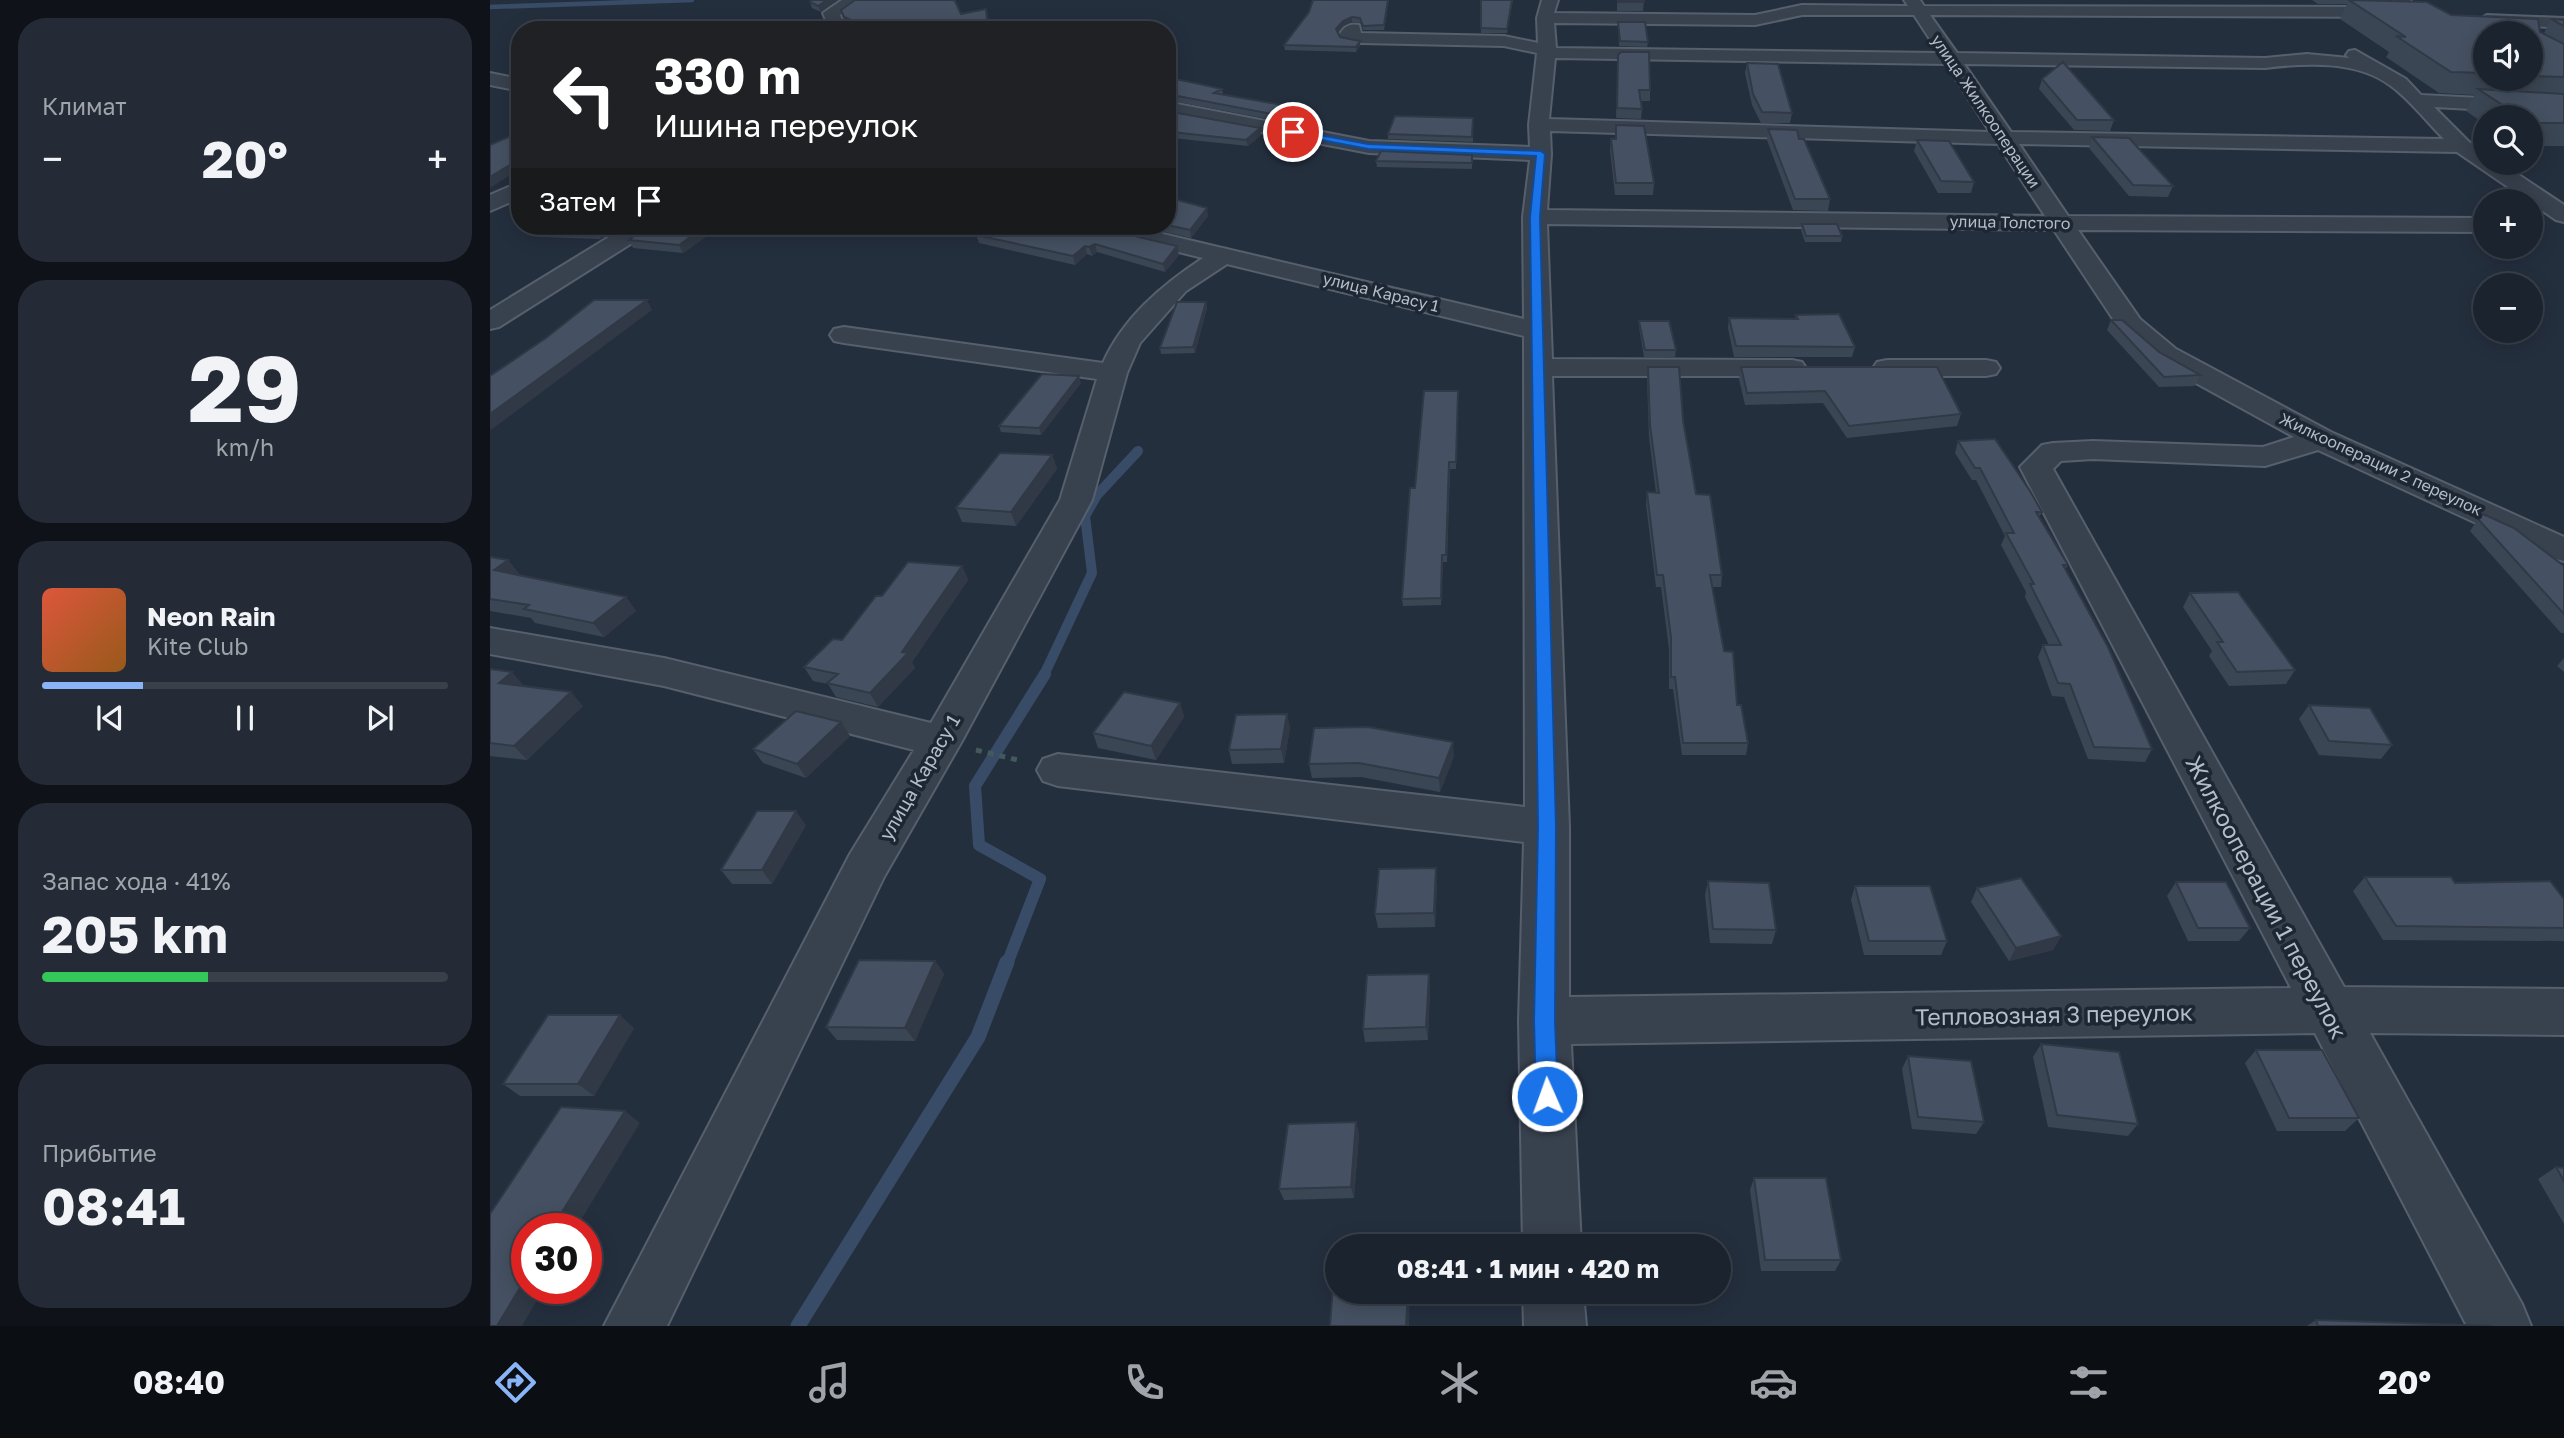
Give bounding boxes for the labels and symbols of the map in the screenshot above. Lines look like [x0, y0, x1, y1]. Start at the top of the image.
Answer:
street label: улица Жилкооперации [1927, 31, 2045, 191]
pin [1263, 102, 1323, 162]
street label: улица Толстого [1949, 211, 2071, 233]
street label: улица Карасу 1 [1321, 268, 1441, 316]
street label: Жилкооперации 2 переулок [2276, 408, 2486, 520]
street label: улица Карасу 1 [874, 710, 964, 844]
street label: Жилкооперации 1 переулок [2180, 751, 2354, 1043]
street label: Тепловозная 3 переулок [1915, 998, 2193, 1030]
position arrow [1510, 1059, 1584, 1133]
speed limit sign: 30 [511, 1213, 602, 1304]

